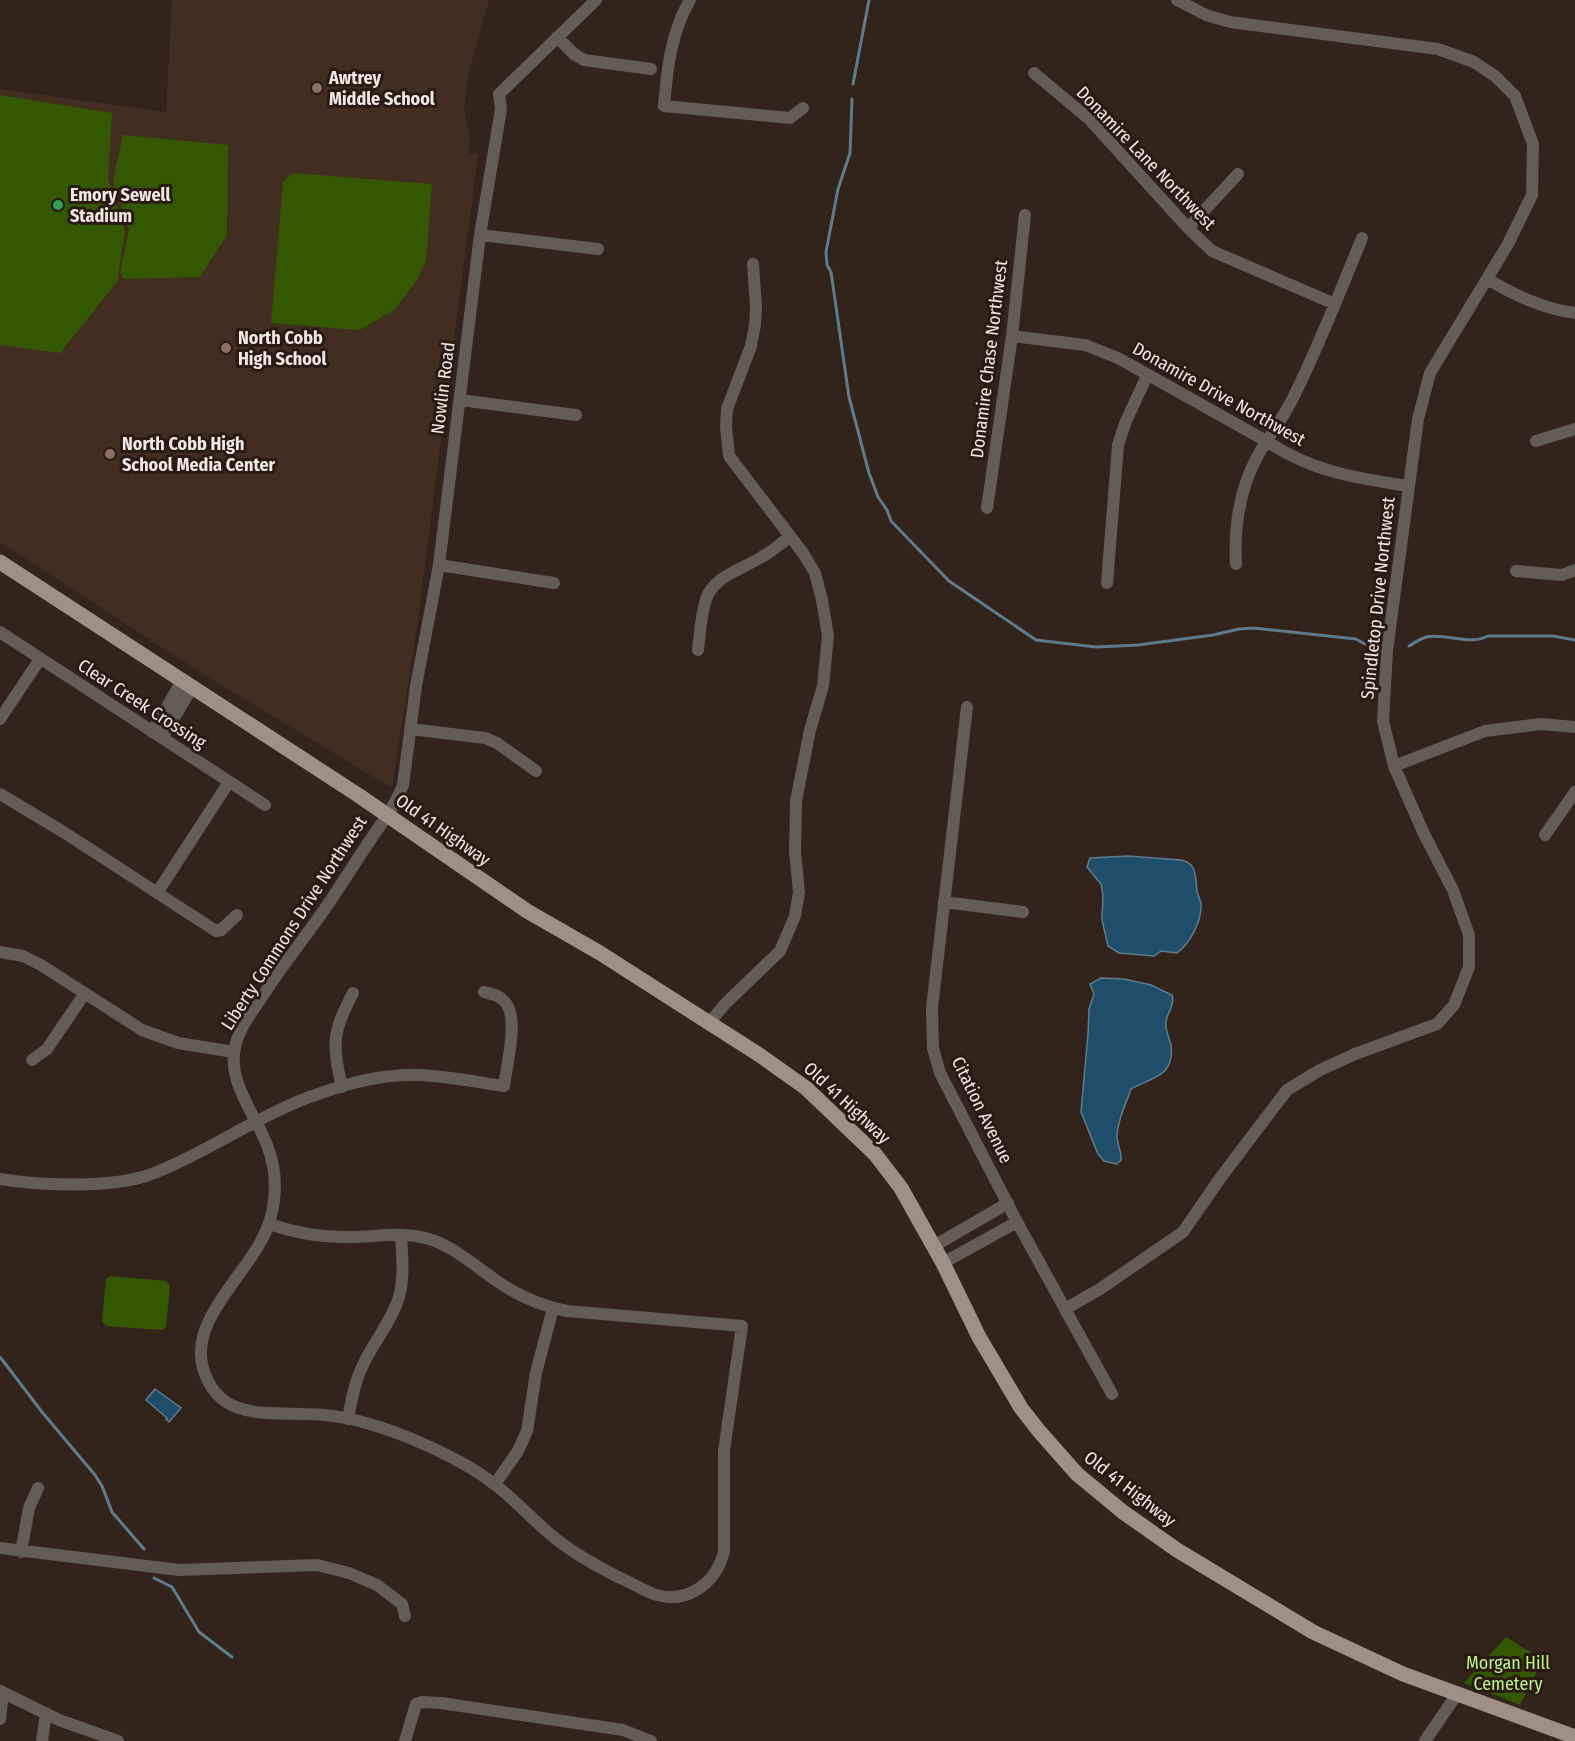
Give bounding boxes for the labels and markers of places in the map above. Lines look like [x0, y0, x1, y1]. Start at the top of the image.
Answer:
place label: Awtrey Middle School [328, 67, 435, 110]
marker: Awtrey Middle School [310, 81, 324, 95]
place label: Emory Sewell Stadium [70, 184, 170, 227]
marker: Emory Sewell Stadium [51, 198, 65, 212]
place label: North Cobb High School [238, 327, 326, 370]
marker: North Cobb High School [219, 341, 233, 355]
place label: North Cobb High School Media Center [122, 433, 276, 476]
marker: North Cobb High School Media Center [103, 447, 117, 461]

